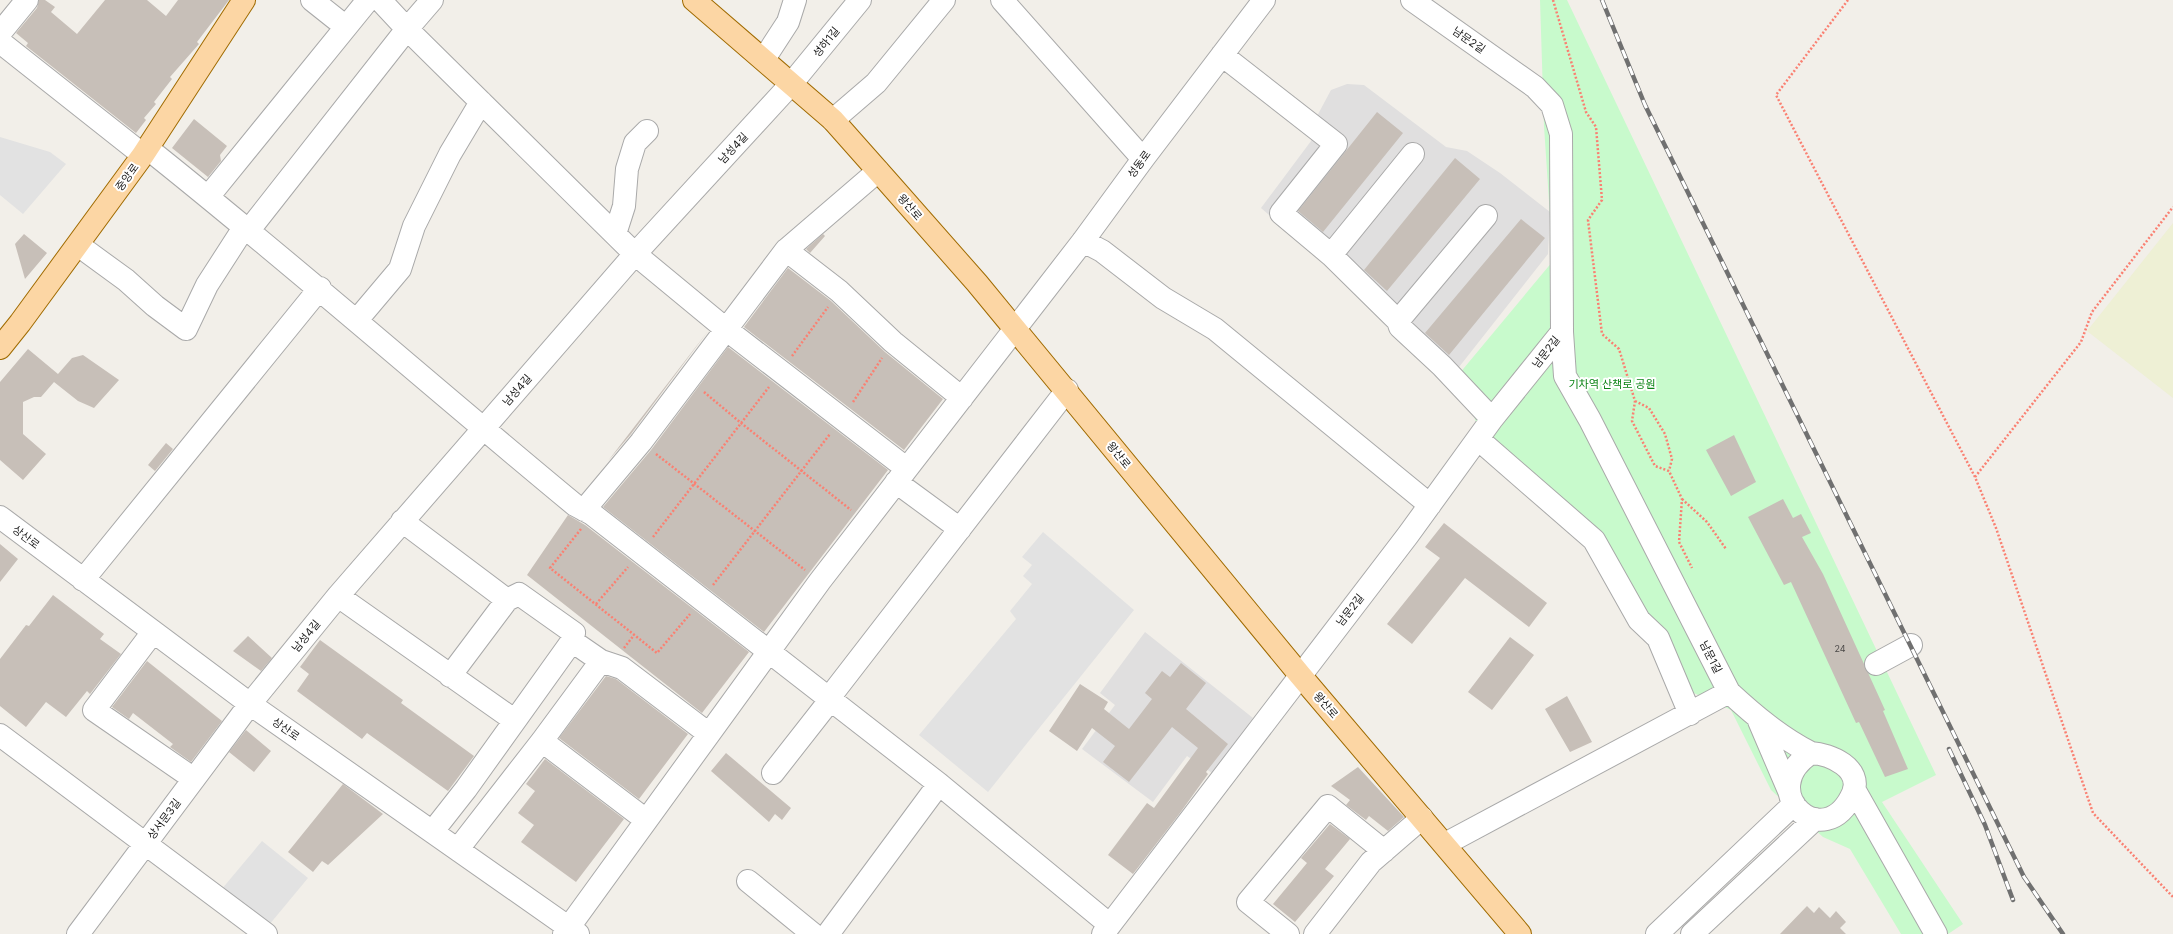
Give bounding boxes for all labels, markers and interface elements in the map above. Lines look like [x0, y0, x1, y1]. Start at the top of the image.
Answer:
street label: 성하1길 [810, 24, 842, 60]
street label: 남문2길 [1450, 24, 1488, 56]
street label: 남성4길 [715, 130, 751, 166]
street label: 성동로 [1124, 148, 1154, 180]
street label: 중앙로 [112, 161, 142, 193]
street label: 왕산로 [895, 191, 925, 223]
street label: 남문2길 [1529, 333, 1563, 371]
street label: 남성4길 [499, 371, 535, 409]
park label: 기차역 산책로 공원 [1568, 377, 1656, 391]
street label: 왕산로 [1104, 439, 1134, 471]
street label: 상산로 [10, 522, 42, 552]
street label: 남문2길 [1333, 591, 1367, 629]
street label: 남성4길 [289, 617, 323, 655]
street label: 남문1길 [1697, 638, 1725, 676]
house number: 24 [1834, 643, 1846, 654]
street label: 왕산로 [1311, 689, 1341, 721]
street label: 상산로 [270, 715, 302, 743]
street label: 상서문3길 [144, 796, 184, 842]

